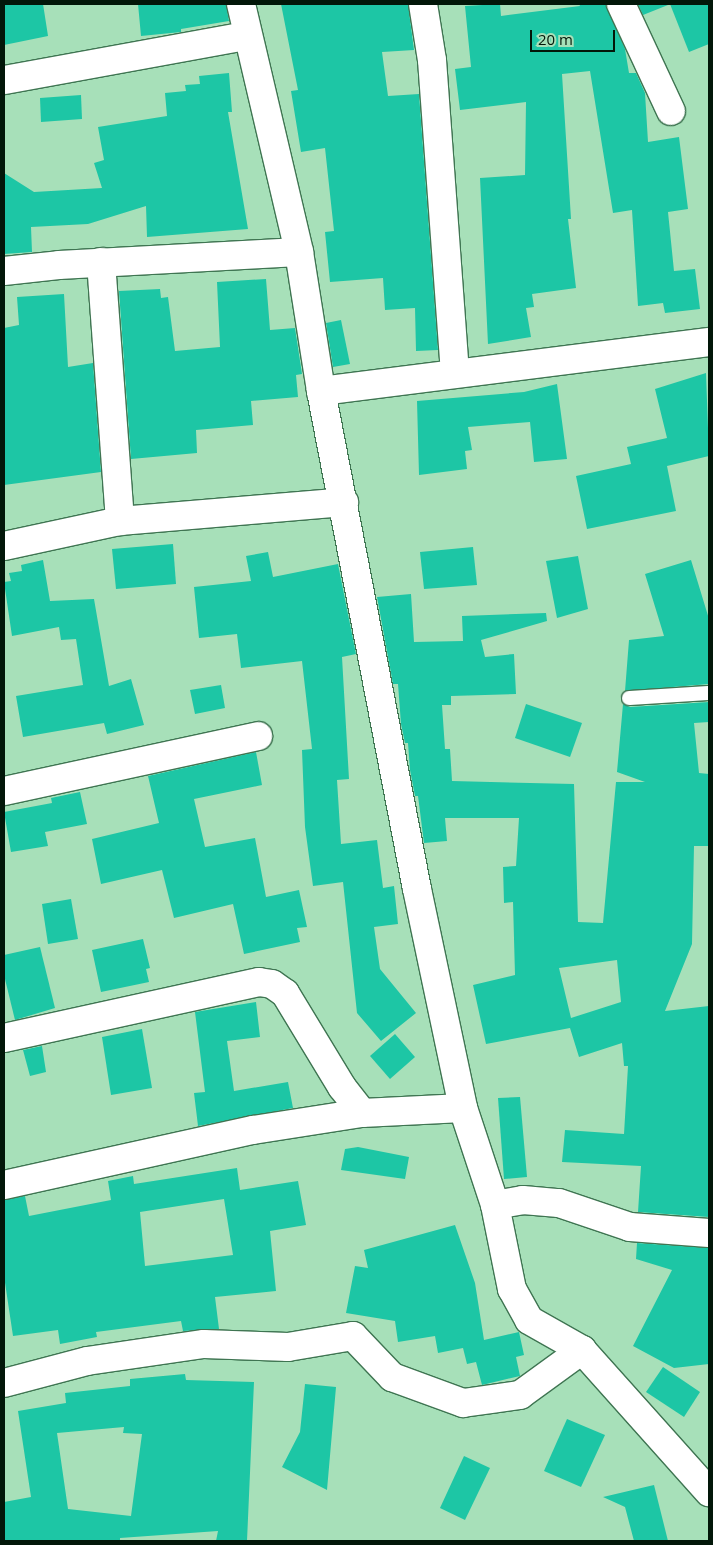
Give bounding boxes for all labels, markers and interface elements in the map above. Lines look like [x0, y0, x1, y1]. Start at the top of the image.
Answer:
scale bar [533, 20, 618, 52]
text: 20 m [538, 29, 573, 49]

